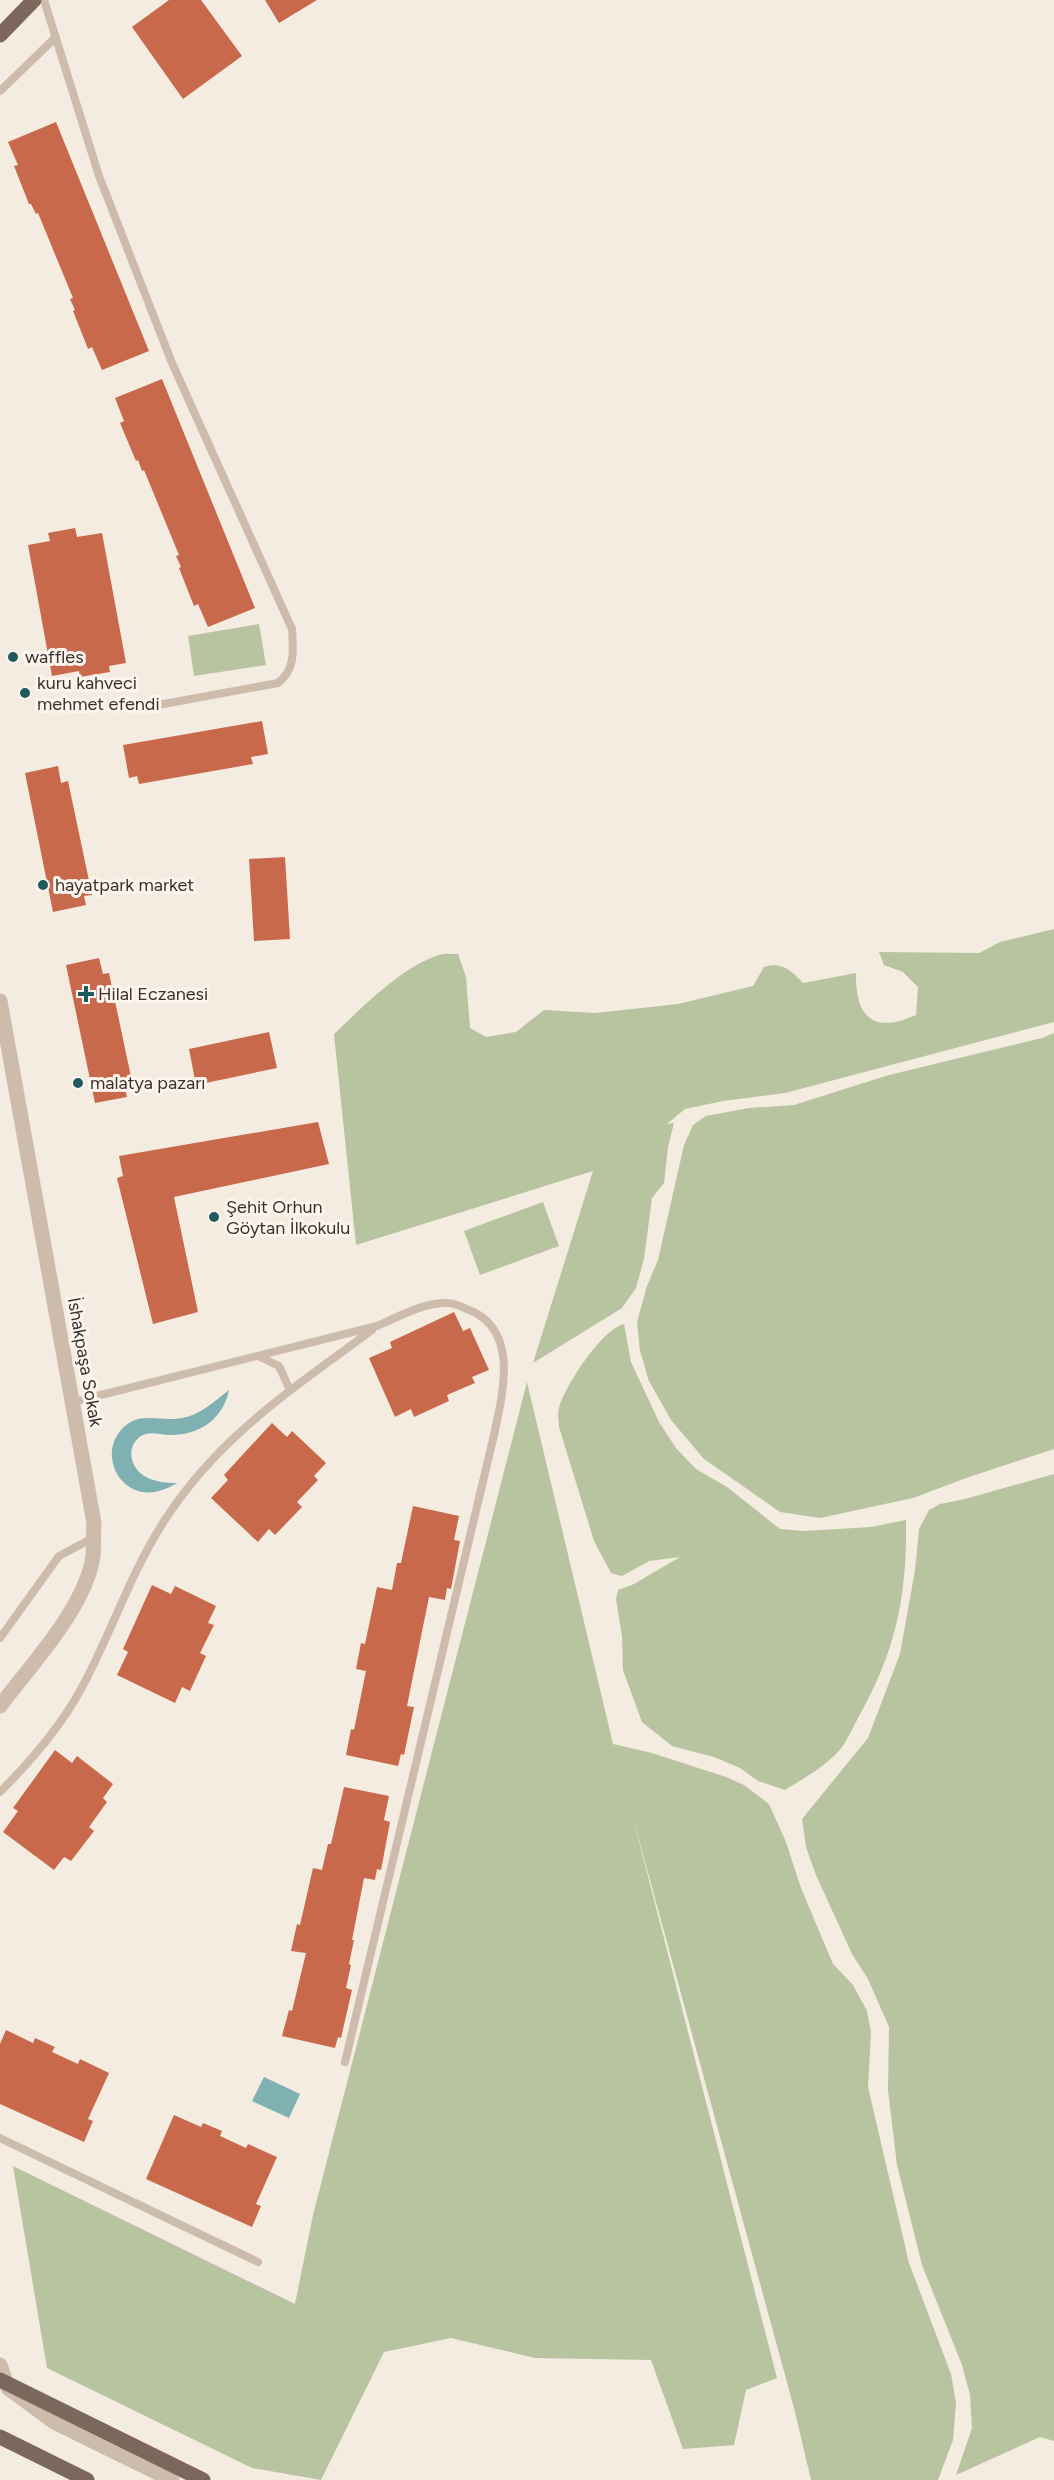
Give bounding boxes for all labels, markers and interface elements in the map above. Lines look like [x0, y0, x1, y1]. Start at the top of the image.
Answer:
place label: waffles [25, 646, 84, 668]
marker: waffles [6, 650, 20, 664]
place label: kuru kahveci mehmet efendi [37, 672, 160, 715]
marker: kuru kahveci mehmet efendi [18, 686, 32, 700]
place label: hayatpark market [55, 874, 194, 896]
marker: hayatpark market [36, 878, 50, 892]
place label: Hilal Eczanesi [98, 983, 208, 1005]
marker: Hilal Eczanesi [79, 987, 93, 1001]
place label: malatya pazarı [90, 1072, 205, 1094]
marker: malatya pazarı [71, 1076, 85, 1090]
place label: Şehit Orhun Göytan İlkokulu [226, 1196, 350, 1239]
marker: Şehit Orhun Göytan İlkokulu [207, 1210, 221, 1224]
street label: İshakpaşa Sokak [63, 1296, 107, 1429]

